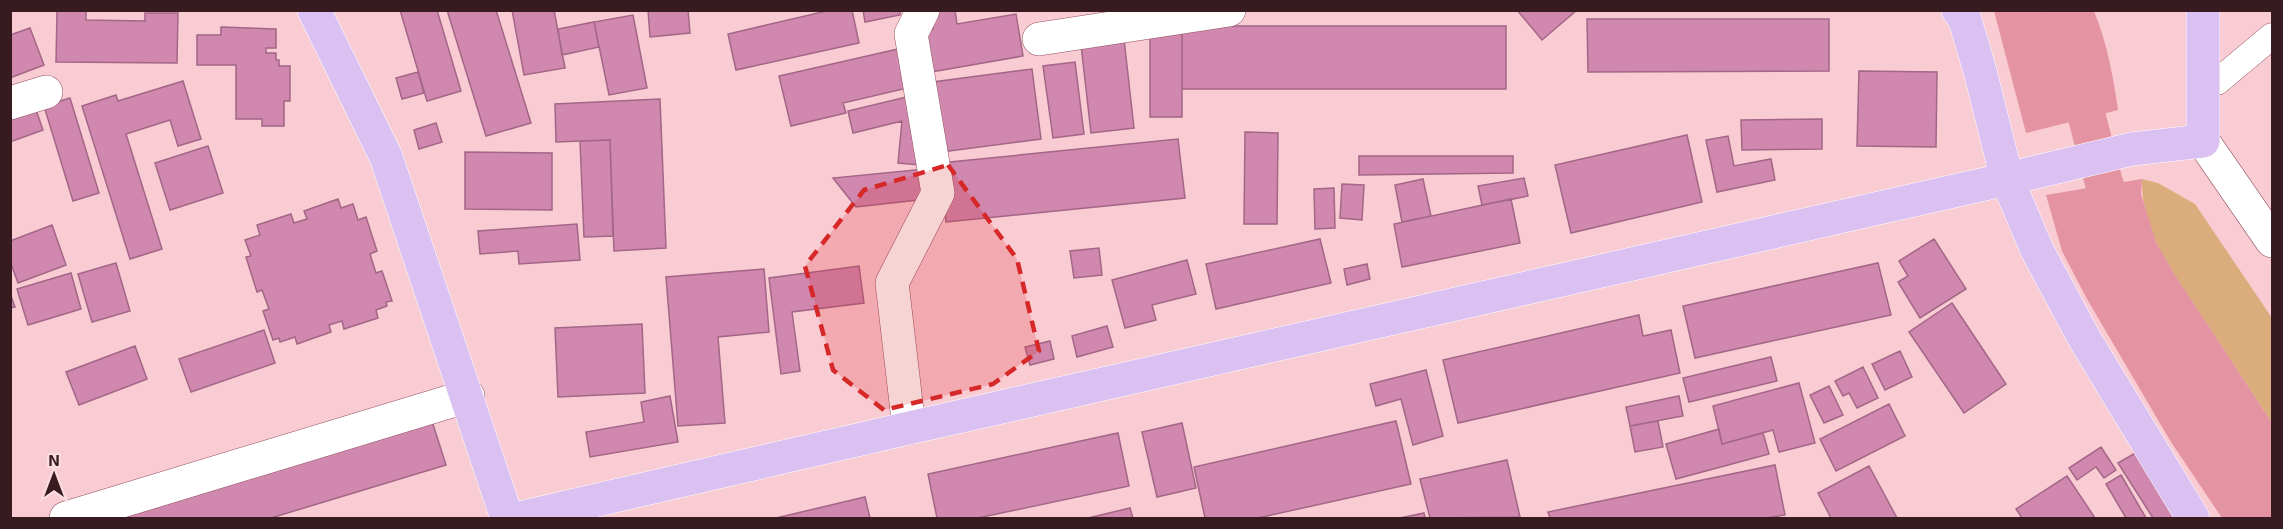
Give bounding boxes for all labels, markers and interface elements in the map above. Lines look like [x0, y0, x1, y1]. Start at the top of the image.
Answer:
north arrow [24, 445, 84, 505]
text: N [48, 450, 60, 469]

